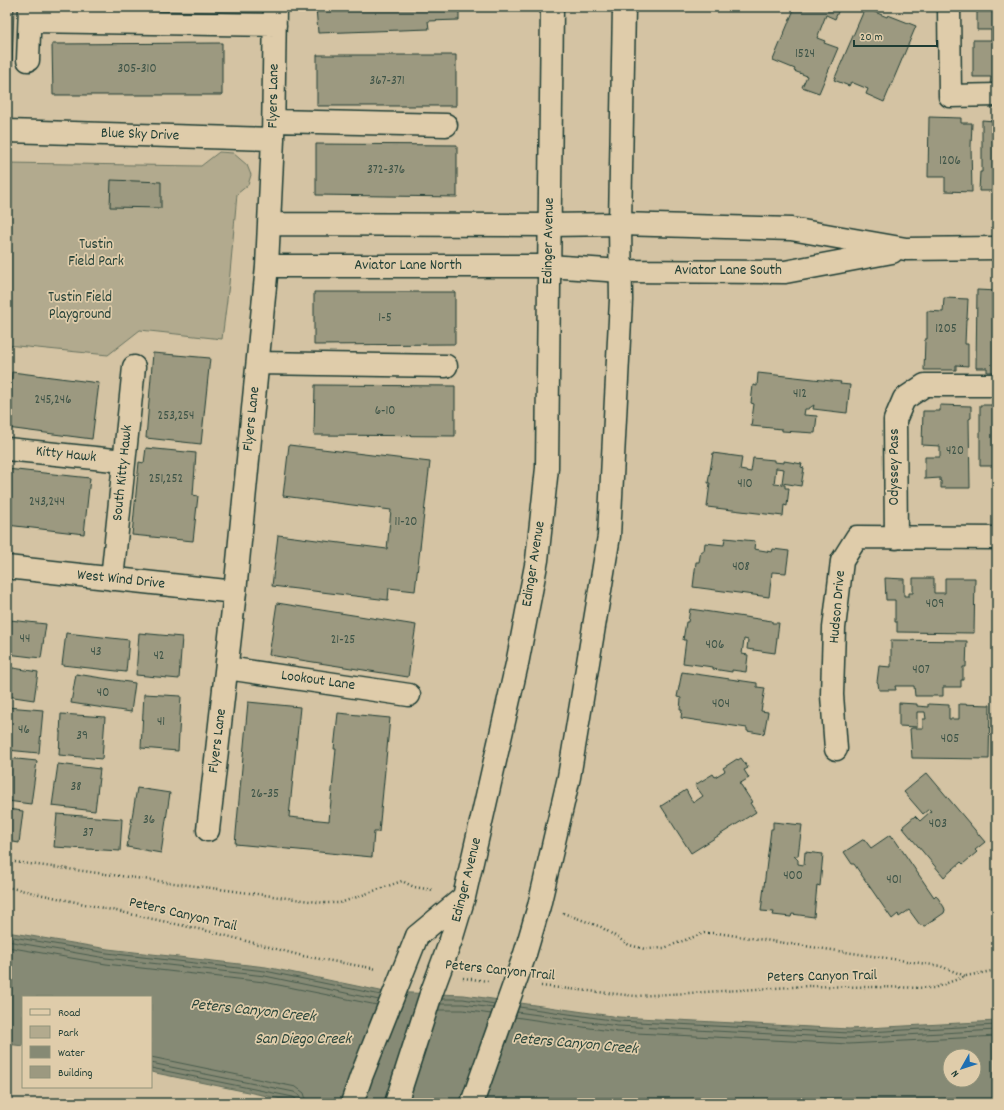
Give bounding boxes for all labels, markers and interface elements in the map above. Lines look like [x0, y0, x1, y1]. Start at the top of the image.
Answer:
scale bar [854, 22, 937, 48]
text: 20 m [860, 29, 883, 46]
house number: 1524 [795, 45, 815, 64]
house number: 305-310 [117, 60, 157, 79]
street label: Flyers Lane [262, 63, 286, 129]
house number: 367-371 [369, 72, 405, 91]
street label: Blue Sky Drive [100, 123, 180, 147]
house number: 1206 [939, 152, 961, 171]
house number: 372-376 [367, 161, 405, 180]
street label: Edinger Avenue [537, 197, 561, 285]
park label: Tustin Field Park [68, 234, 124, 273]
street label: Aviator Lane North [354, 255, 462, 277]
street label: Aviator Lane South [674, 260, 782, 282]
park label: Tustin Field Playground [48, 287, 112, 326]
house number: 1-5 [378, 309, 392, 328]
house number: 1205 [935, 320, 957, 339]
street label: Flyers Lane [238, 385, 266, 452]
house number: 412 [793, 385, 807, 404]
house number: 245,246 [34, 391, 72, 410]
house number: 6-10 [375, 402, 395, 421]
house number: 253,254 [157, 407, 195, 426]
street label: South Kitty Hawk [107, 424, 139, 522]
street label: Odyssey Pass [884, 429, 906, 505]
street label: Kitty Hawk [35, 441, 97, 469]
house number: 420 [946, 442, 964, 461]
house number: 251,252 [149, 470, 183, 489]
house number: 410 [737, 475, 753, 494]
house number: 243,244 [29, 493, 65, 512]
house number: 11-20 [395, 513, 417, 532]
street label: Edinger Avenue [516, 519, 552, 609]
house number: 408 [732, 558, 750, 577]
street label: West Wind Drive [76, 564, 166, 596]
street label: Hudson Drive [824, 569, 852, 645]
house number: 409 [926, 595, 944, 614]
house number: 44 [20, 630, 30, 649]
house number: 21-25 [331, 631, 355, 650]
house number: 406 [706, 636, 724, 655]
house number: 43 [90, 643, 102, 662]
house number: 42 [153, 647, 165, 666]
house number: 407 [912, 661, 930, 680]
street label: Lookout Lane [280, 665, 357, 697]
house number: 40 [97, 684, 109, 703]
house number: 404 [712, 695, 730, 714]
street label: Flyers Lane [203, 707, 233, 775]
house number: 41 [157, 713, 165, 732]
house number: 46 [18, 721, 30, 740]
house number: 39 [76, 727, 88, 746]
house number: 405 [941, 730, 959, 749]
house number: 38 [71, 778, 82, 797]
house number: 26-35 [251, 785, 279, 804]
house number: 36 [143, 811, 155, 830]
house number: 403 [929, 815, 947, 834]
house number: 37 [83, 824, 93, 843]
street label: Edinger Avenue [446, 835, 488, 925]
house number: 400 [783, 867, 803, 886]
house number: 401 [886, 871, 902, 890]
street label: Peters Canyon Trail [127, 892, 240, 938]
street label: Peters Canyon Trail [444, 954, 556, 988]
street label: Peters Canyon Trail [767, 965, 878, 989]
water label: Peters Canyon Creek [189, 993, 318, 1029]
legend [22, 996, 152, 1088]
text: Road [58, 1005, 80, 1022]
text: Park [58, 1025, 79, 1042]
water label: Peters Canyon Creek [511, 1027, 640, 1061]
water label: San Diego Creek [255, 1028, 352, 1051]
text: Water [58, 1045, 85, 1062]
north arrow [942, 1048, 982, 1088]
text: Building [58, 1065, 93, 1082]
text: N [948, 1065, 964, 1080]

